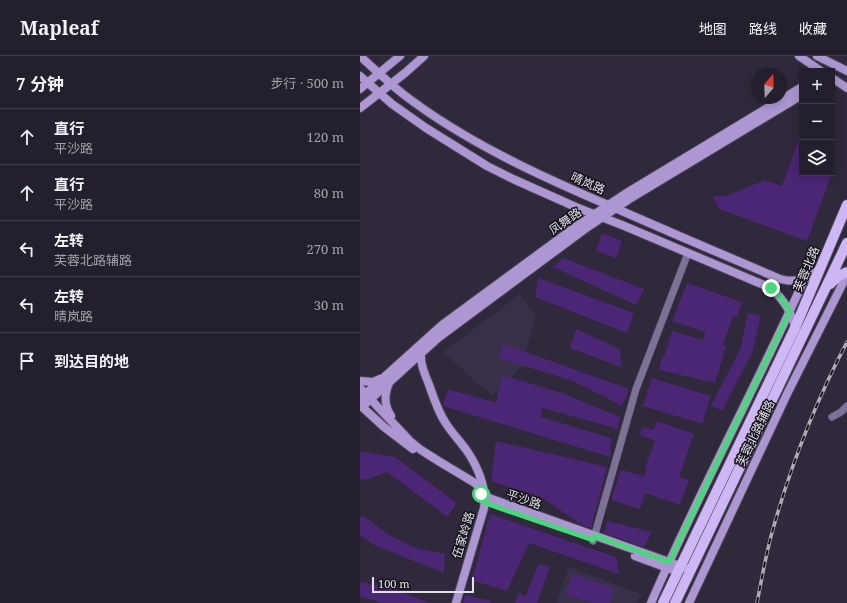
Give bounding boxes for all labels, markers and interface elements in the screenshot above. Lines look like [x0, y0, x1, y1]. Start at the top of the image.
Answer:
text: Mapleaf [20, 15, 98, 41]
text: 地图 [699, 19, 727, 38]
text: 路线 [749, 19, 777, 38]
text: 收藏 [799, 19, 827, 38]
north arrow [751, 68, 787, 104]
map controls [799, 68, 835, 176]
button: + [799, 68, 835, 104]
text: 7 分钟 [16, 72, 64, 95]
text: 步行 · 500 m [271, 74, 344, 92]
button: − [799, 104, 835, 140]
text: 直行 [54, 118, 84, 138]
icon: ahead [16, 126, 38, 148]
text: 120 m [307, 128, 344, 146]
text: 平沙路 [54, 139, 93, 157]
button: layers [799, 140, 835, 176]
street label: 晴岚路 [568, 168, 608, 198]
text: 直行 [54, 174, 84, 194]
icon: ahead [16, 182, 38, 204]
text: 80 m [314, 184, 344, 202]
text: 平沙路 [54, 195, 93, 213]
street label: 凤舞路 [545, 204, 585, 238]
text: 左转 [54, 230, 84, 250]
icon: left [16, 238, 38, 260]
text: 270 m [307, 240, 344, 258]
street label: 芙蓉北路 [789, 244, 823, 294]
text: 芙蓉北路辅路 [54, 251, 132, 269]
route end [762, 279, 780, 297]
text: 左转 [54, 286, 84, 306]
icon: left [16, 294, 38, 316]
text: 30 m [314, 296, 344, 314]
text: 晴岚路 [54, 307, 93, 325]
icon: arrive [16, 350, 38, 372]
text: 到达目的地 [54, 351, 129, 371]
street label: 芙蓉北路辅路 [732, 397, 778, 469]
route start [472, 485, 490, 503]
street label: 平沙路 [504, 485, 544, 513]
street label: 伍家岭路 [448, 510, 478, 560]
scale bar [372, 575, 474, 594]
text: 100 m [378, 576, 410, 591]

